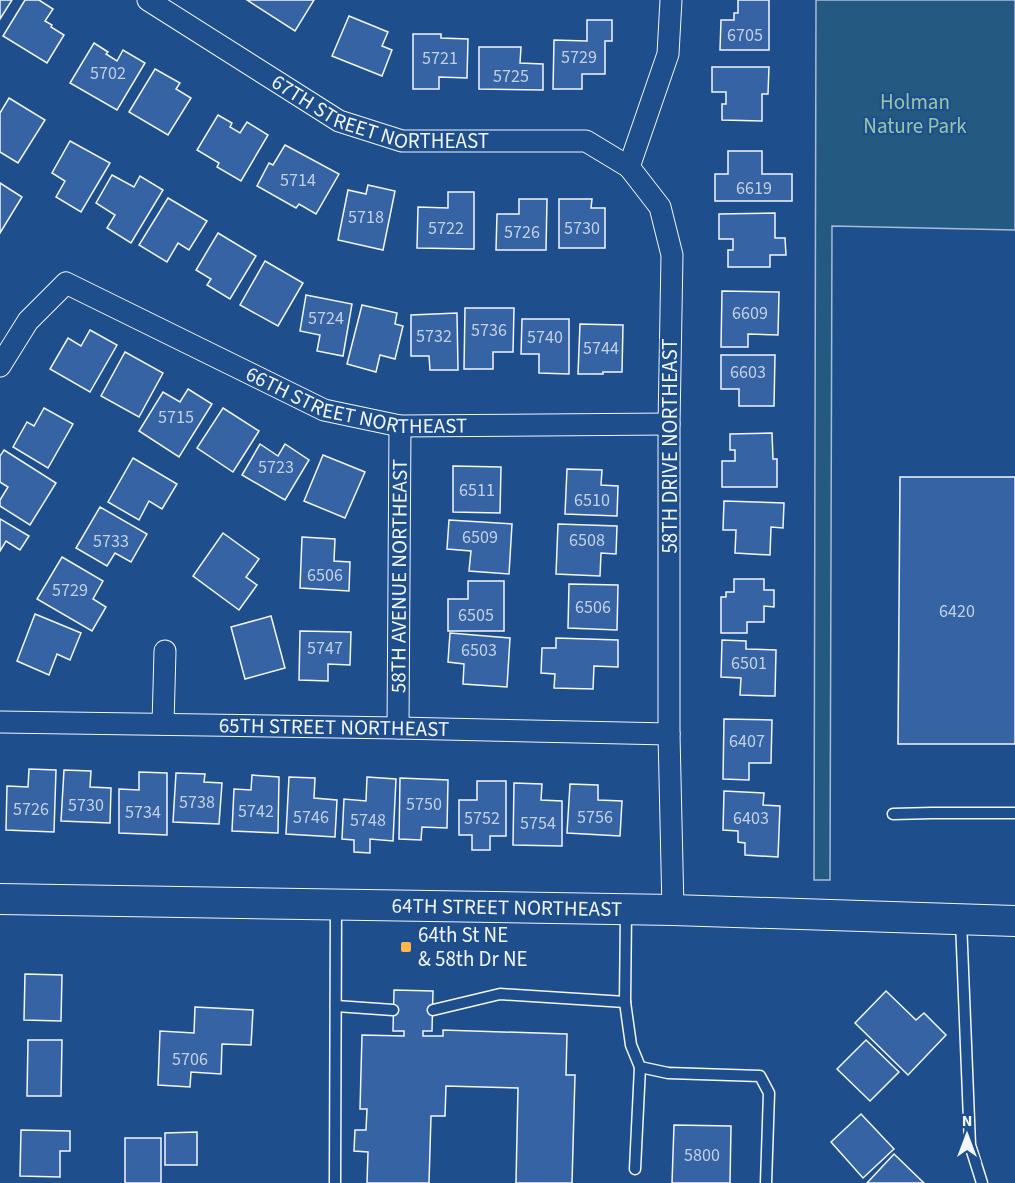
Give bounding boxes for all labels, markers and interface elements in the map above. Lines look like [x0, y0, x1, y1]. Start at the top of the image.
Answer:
house number: 6705 [727, 23, 763, 48]
house number: 5729 [561, 45, 597, 70]
house number: 5721 [422, 46, 458, 71]
house number: 5702 [90, 61, 126, 86]
house number: 5725 [493, 64, 529, 89]
street label: 67TH STREET NORTHEAST [266, 67, 489, 157]
park label: Holman Nature Park [863, 87, 967, 141]
house number: 5714 [280, 168, 316, 193]
house number: 6619 [736, 176, 772, 201]
house number: 5718 [348, 205, 384, 230]
house number: 5722 [428, 216, 464, 241]
house number: 5730 [564, 216, 600, 241]
house number: 5726 [504, 220, 540, 245]
house number: 6609 [732, 301, 768, 326]
house number: 5724 [308, 306, 344, 331]
house number: 5736 [471, 318, 507, 343]
house number: 5732 [416, 324, 452, 349]
house number: 5740 [527, 325, 563, 350]
house number: 5744 [583, 336, 619, 361]
street label: 58TH DRIVE NORTHEAST [655, 338, 685, 554]
street label: 66TH STREET NORTHEAST [241, 359, 467, 441]
house number: 6603 [730, 360, 766, 385]
house number: 5715 [158, 405, 194, 430]
house number: 5723 [258, 455, 294, 480]
street label: 58TH AVENUE NORTHEAST [383, 459, 415, 693]
house number: 6511 [459, 478, 495, 503]
house number: 6510 [574, 488, 610, 513]
house number: 6509 [462, 525, 498, 550]
house number: 6508 [569, 528, 605, 553]
house number: 5733 [93, 529, 129, 554]
house number: 6506 [307, 563, 343, 588]
house number: 5729 [52, 578, 88, 603]
house number: 6506 [575, 595, 611, 620]
house number: 6420 [939, 599, 975, 624]
house number: 6505 [458, 603, 494, 628]
house number: 5747 [307, 636, 343, 661]
house number: 6503 [461, 638, 497, 663]
house number: 6501 [731, 651, 767, 676]
street label: 65TH STREET NORTHEAST [219, 710, 449, 744]
house number: 6407 [729, 729, 765, 754]
house number: 5738 [179, 790, 215, 815]
house number: 5750 [406, 792, 442, 817]
house number: 5730 [68, 793, 104, 818]
house number: 5726 [13, 797, 49, 822]
house number: 5742 [238, 799, 274, 824]
house number: 5734 [125, 800, 161, 825]
house number: 5746 [293, 805, 329, 830]
house number: 5756 [577, 805, 613, 830]
house number: 5752 [464, 806, 500, 831]
house number: 6403 [733, 806, 769, 831]
house number: 5748 [350, 808, 386, 833]
house number: 5754 [520, 811, 556, 836]
street label: 64TH STREET NORTHEAST [391, 890, 622, 924]
place label: 64th St NE & 58th Dr NE [418, 920, 528, 974]
marker: 64th St NE & 58th Dr NE [399, 940, 413, 954]
house number: 5706 [172, 1047, 208, 1072]
north arrow [937, 1105, 997, 1165]
text: N [962, 1110, 972, 1132]
house number: 5800 [684, 1143, 720, 1168]

